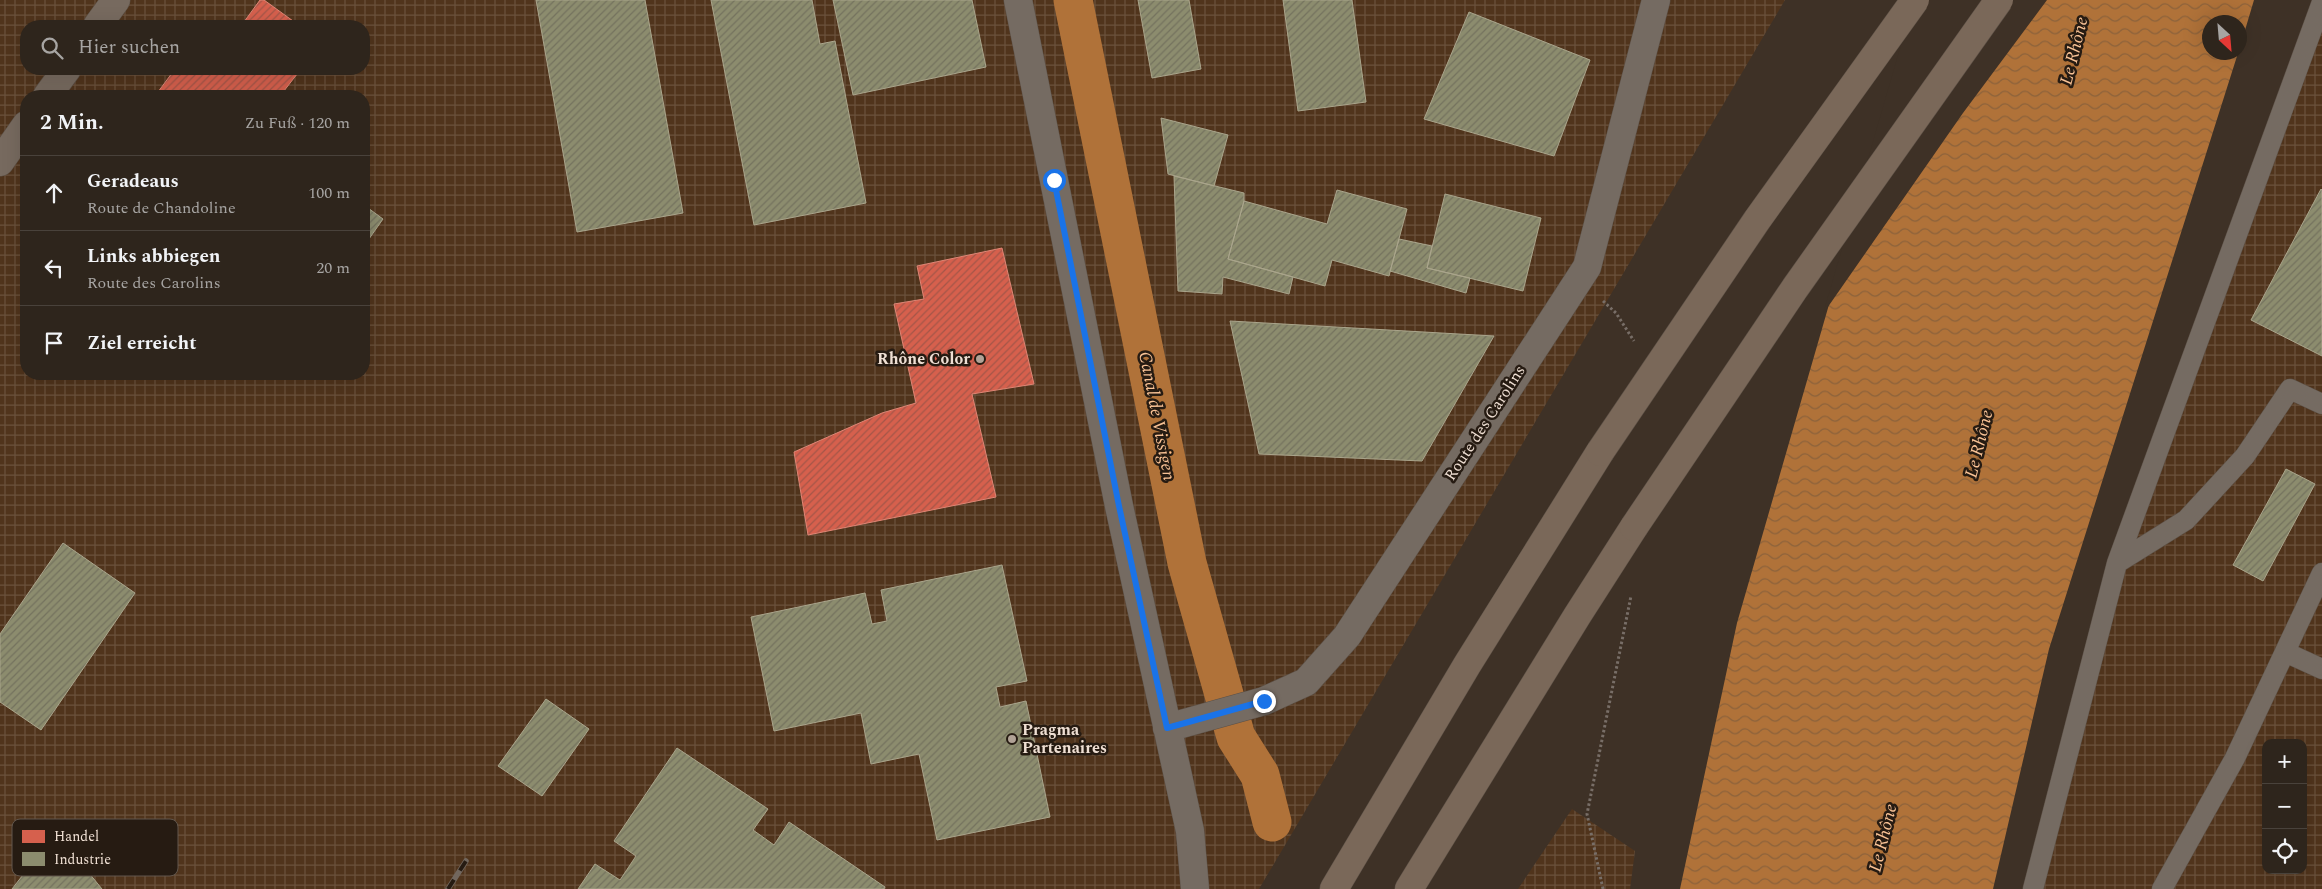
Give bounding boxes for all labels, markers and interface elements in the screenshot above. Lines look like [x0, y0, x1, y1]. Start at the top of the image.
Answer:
water label: Le Rhône [2052, 14, 2096, 88]
north arrow [2202, 15, 2247, 60]
search box [20, 20, 370, 75]
text: Hier suchen [78, 33, 180, 62]
icon: search [38, 34, 66, 62]
text: 2 Min. [40, 107, 104, 139]
text: Zu Fuß · 120 m [245, 111, 350, 135]
text: Geradeaus [87, 167, 179, 196]
route start [1043, 169, 1066, 192]
icon: ahead [40, 179, 68, 207]
text: 100 m [308, 181, 350, 205]
text: Route de Chandoline [87, 196, 236, 220]
text: Links abbiegen [87, 242, 221, 271]
icon: left [40, 254, 68, 282]
text: 20 m [316, 256, 350, 280]
text: Route des Carolins [87, 271, 221, 295]
icon: arrive [40, 329, 68, 357]
text: Ziel erreicht [87, 329, 197, 358]
place label: Rhône Color [877, 347, 970, 371]
water label: Canal de Vissigen [1131, 349, 1183, 483]
marker: Rhône Color [974, 353, 986, 365]
street label: Route des Carolins [1439, 360, 1531, 486]
water label: Le Rhône [1957, 407, 2001, 481]
route end [1253, 690, 1276, 713]
place label: Pragma Partenaires [1022, 718, 1107, 760]
marker: Pragma Partenaires [1006, 733, 1018, 745]
map controls [2262, 739, 2307, 874]
button: + [2262, 739, 2307, 784]
button: − [2262, 784, 2307, 829]
water label: Le Rhône [1861, 801, 1905, 875]
legend [12, 819, 178, 876]
text: Handel [54, 826, 99, 847]
button: locate [2262, 829, 2307, 874]
text: Industrie [54, 849, 111, 870]

